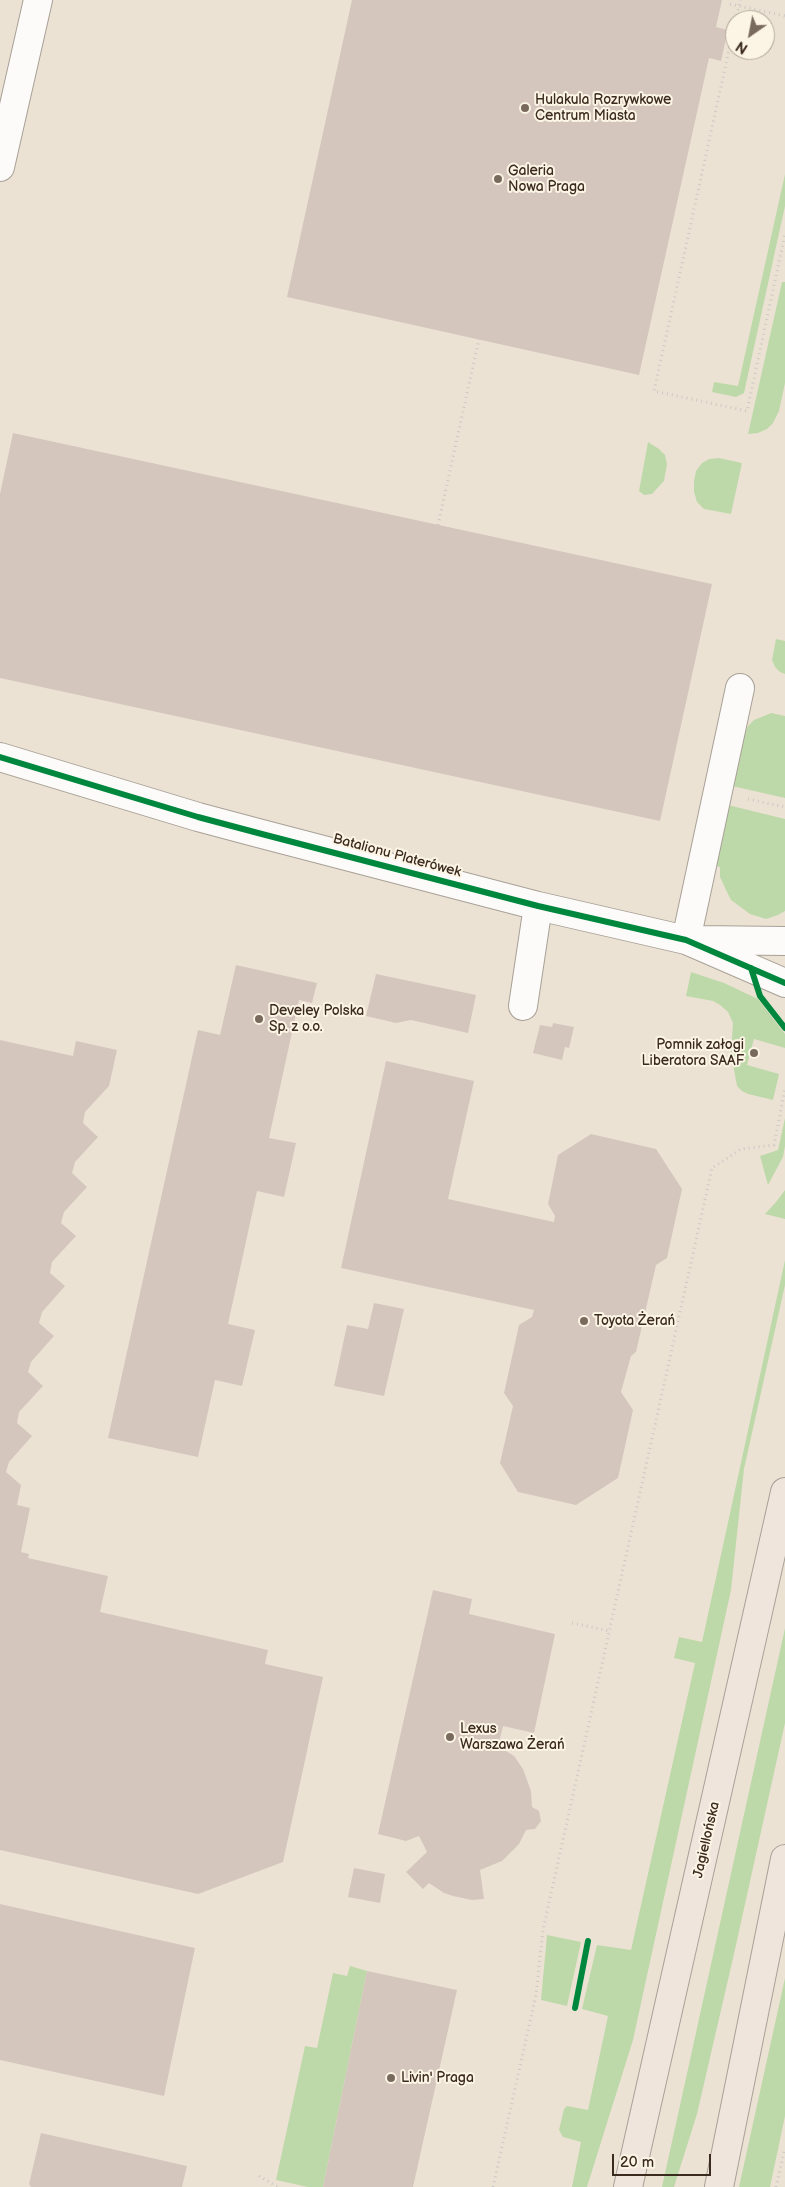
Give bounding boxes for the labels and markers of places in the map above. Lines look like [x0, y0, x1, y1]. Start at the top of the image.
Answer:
place label: Hulakula Rozrywkowe Centrum Miasta [535, 92, 671, 124]
marker: Hulakula Rozrywkowe Centrum Miasta [519, 102, 531, 114]
place label: Galeria Nowa Praga [508, 163, 585, 196]
marker: Galeria Nowa Praga [492, 173, 504, 185]
place label: Develey Polska Sp. z o.o. [269, 1003, 364, 1036]
marker: Develey Polska Sp. z o.o. [253, 1013, 265, 1025]
place label: Pomnik załogi Liberatora SAAF [642, 1037, 744, 1070]
marker: Pomnik załogi Liberatora SAAF [748, 1047, 760, 1059]
place label: Toyota Żerań [594, 1313, 675, 1329]
marker: Toyota Żerań [578, 1315, 590, 1327]
place label: Lexus Warszawa Żerań [460, 1721, 564, 1754]
marker: Lexus Warszawa Żerań [444, 1731, 456, 1743]
place label: Livin' Praga [401, 2070, 474, 2086]
marker: Livin' Praga [385, 2072, 397, 2084]

